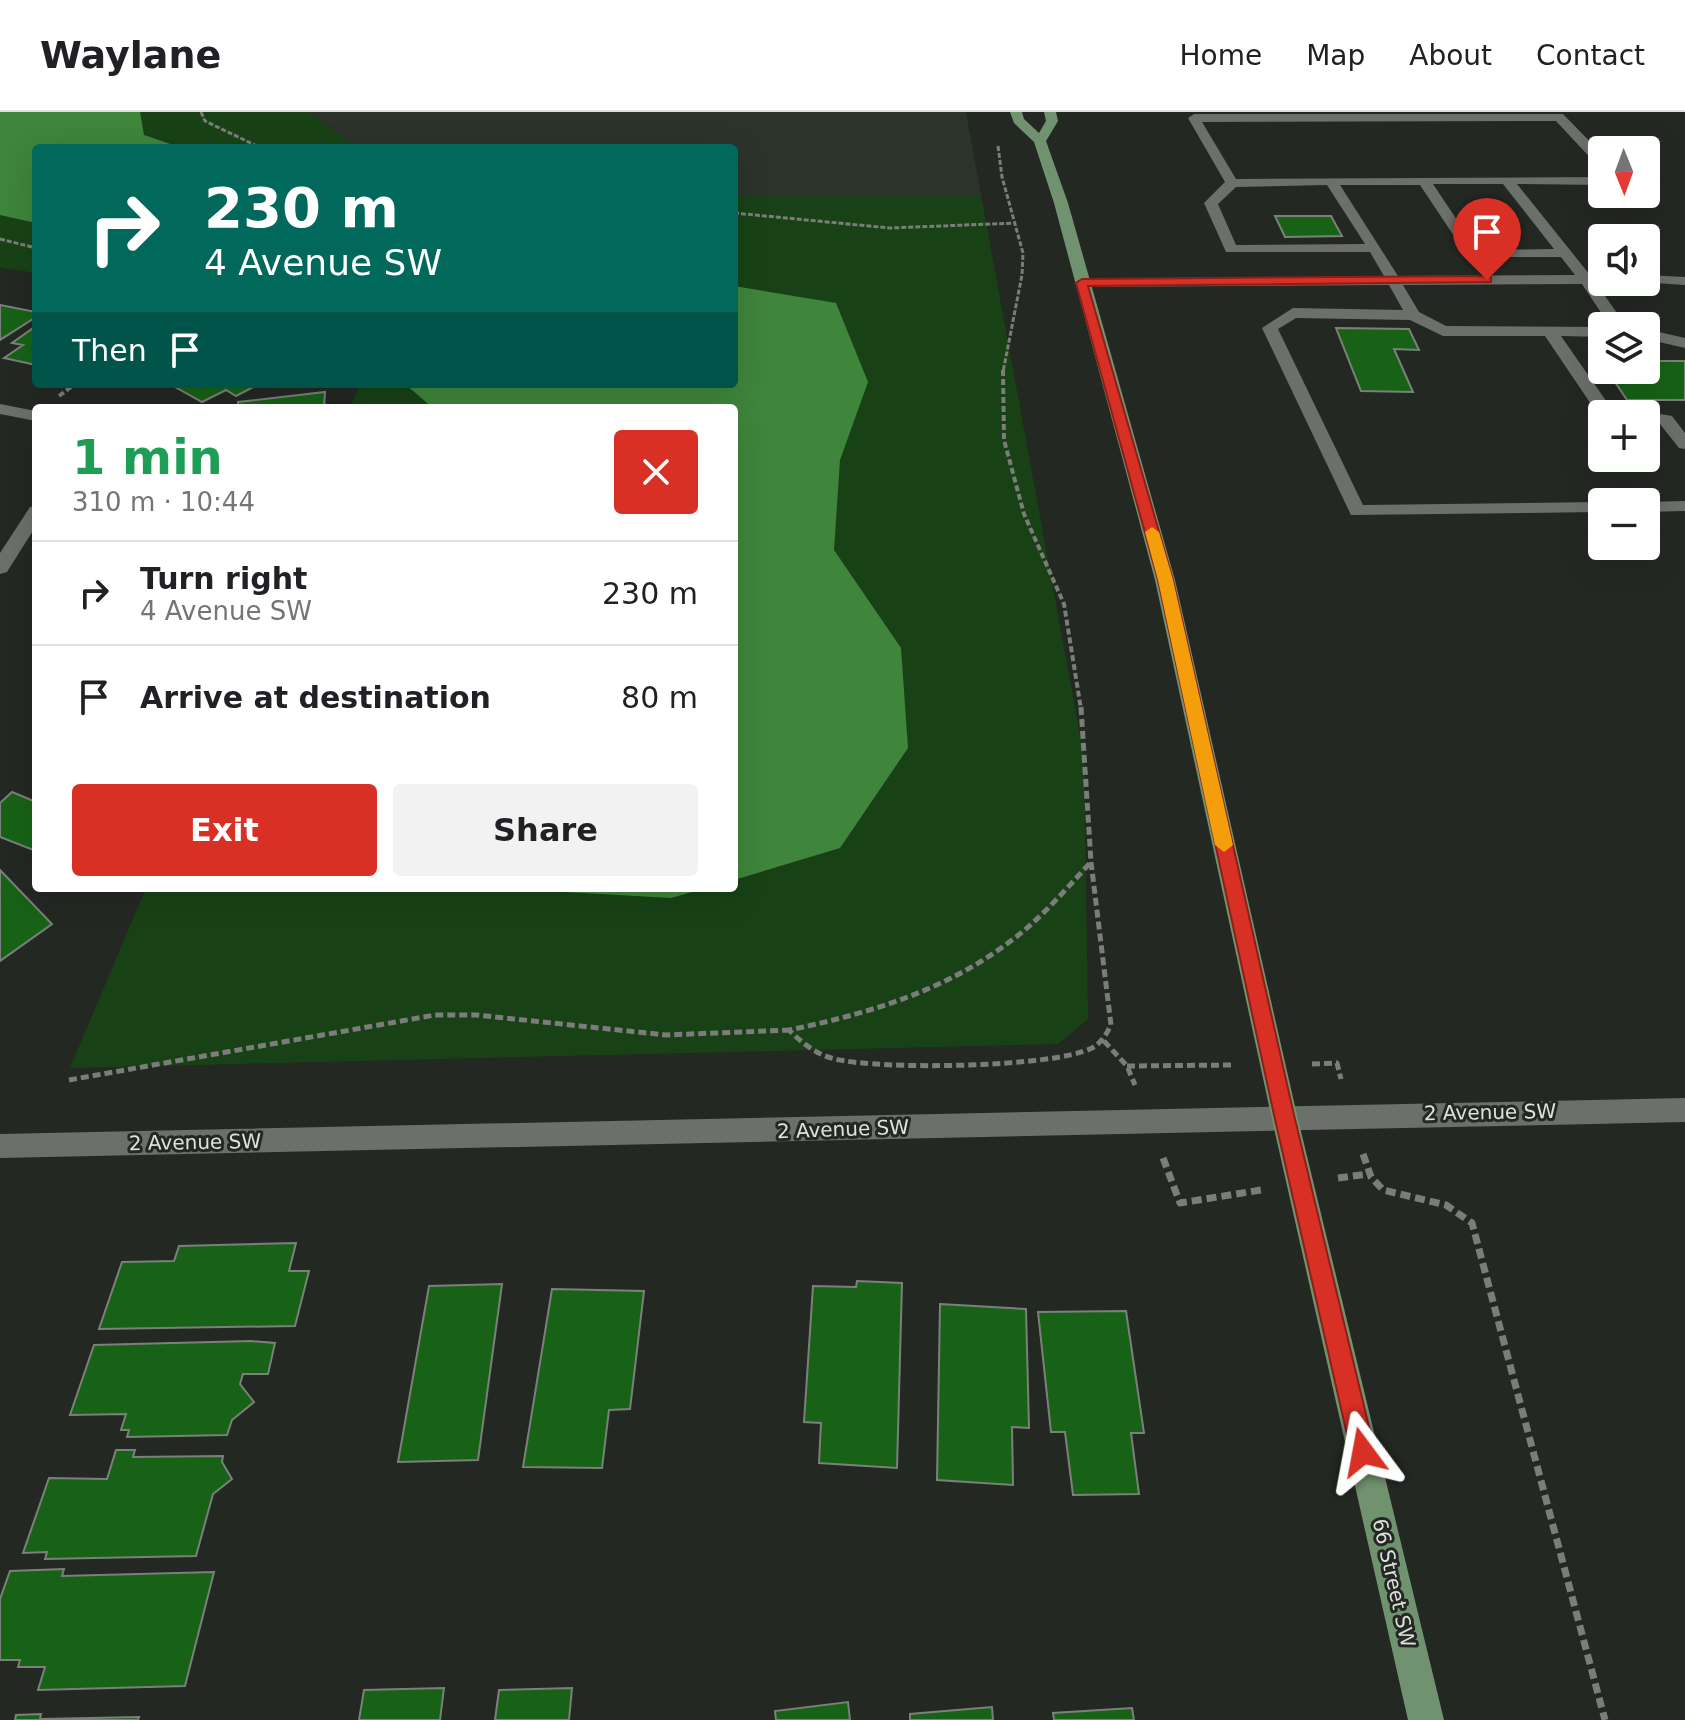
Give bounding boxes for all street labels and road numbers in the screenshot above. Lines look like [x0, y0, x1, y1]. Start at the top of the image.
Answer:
street label: 2 Avenue SW [1424, 1099, 1557, 1125]
street label: 2 Avenue SW [777, 1115, 910, 1143]
street label: 2 Avenue SW [129, 1129, 262, 1155]
street label: 66 Street SW [1368, 1516, 1421, 1650]

